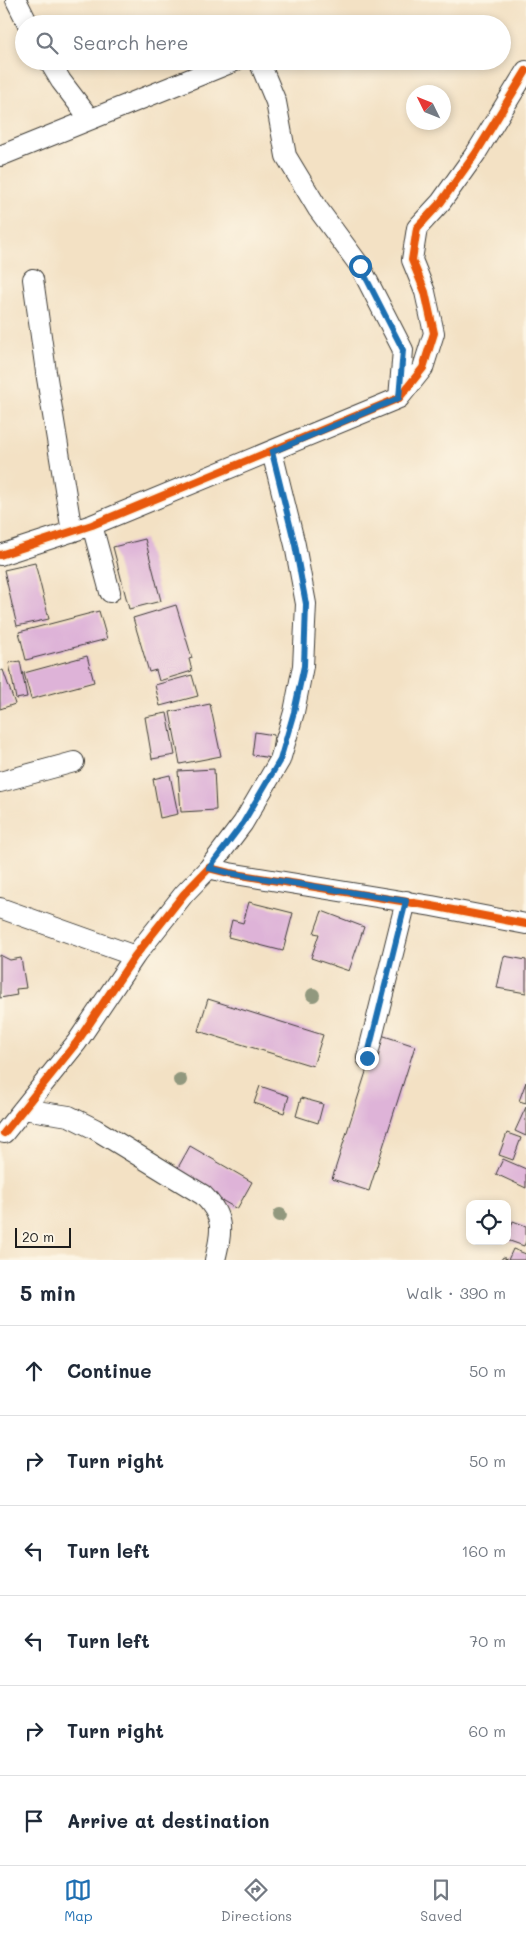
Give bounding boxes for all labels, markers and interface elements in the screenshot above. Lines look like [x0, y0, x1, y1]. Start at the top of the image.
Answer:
search box [15, 15, 511, 70]
icon: search [33, 29, 61, 57]
text: Search here [73, 30, 189, 55]
north arrow [406, 85, 451, 130]
route start [349, 255, 372, 278]
route end [356, 1047, 379, 1070]
map controls [466, 1200, 511, 1245]
button: locate [466, 1200, 511, 1245]
scale bar [15, 1225, 71, 1248]
text: 20 m [22, 1227, 54, 1246]
text: 5 min [20, 1279, 76, 1306]
text: Walk · 390 m [406, 1282, 506, 1303]
icon: ahead [20, 1357, 48, 1385]
text: Continue [67, 1358, 152, 1383]
text: 50 m [469, 1360, 506, 1381]
icon: right [20, 1447, 48, 1475]
text: Turn right [67, 1448, 164, 1473]
text: 50 m [469, 1450, 506, 1471]
icon: left [20, 1537, 48, 1565]
text: Turn left [67, 1538, 150, 1563]
text: 160 m [461, 1540, 506, 1561]
icon: left [20, 1627, 48, 1655]
text: Turn left [67, 1628, 150, 1653]
text: 70 m [469, 1630, 506, 1651]
icon: right [20, 1717, 48, 1745]
text: Turn right [67, 1718, 164, 1743]
text: 60 m [469, 1720, 506, 1741]
icon: arrive [20, 1807, 48, 1835]
text: Arrive at destination [67, 1808, 270, 1833]
tab: Map [64, 1876, 93, 1925]
tab: Directions [221, 1876, 292, 1925]
tab: Saved [420, 1876, 462, 1925]

